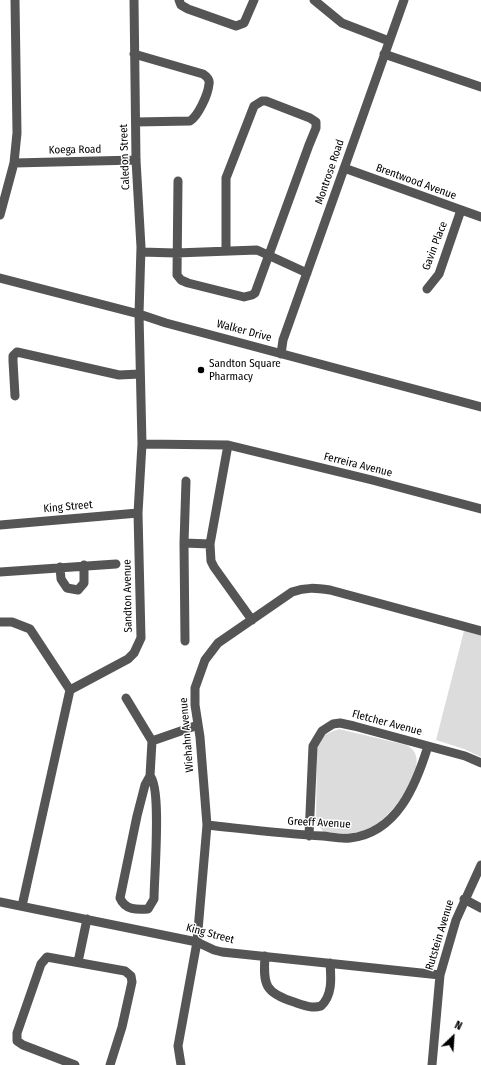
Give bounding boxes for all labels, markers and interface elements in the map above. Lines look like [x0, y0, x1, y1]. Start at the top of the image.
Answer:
street label: Caledon Street [117, 124, 133, 190]
street label: Montrose Road [313, 138, 347, 206]
street label: Koega Road [49, 143, 101, 157]
street label: Brentwood Avenue [374, 161, 458, 203]
street label: Gavin Place [420, 220, 450, 272]
street label: Walker Drive [215, 317, 273, 345]
place label: Sandton Square Pharmacy [209, 357, 281, 383]
marker: Sandton Square Pharmacy [196, 365, 206, 375]
street label: Ferreira Avenue [322, 450, 394, 480]
street label: King Street [43, 498, 93, 516]
street label: Sandton Avenue [121, 559, 135, 633]
street label: Wiehahn Avenue [177, 697, 197, 773]
street label: Fletcher Avenue [351, 707, 423, 739]
street label: Greeff Avenue [287, 815, 351, 831]
street label: Rutstein Avenue [423, 898, 457, 972]
street label: King Street [185, 921, 235, 947]
north arrow [433, 1017, 473, 1057]
text: N [453, 1018, 464, 1033]

